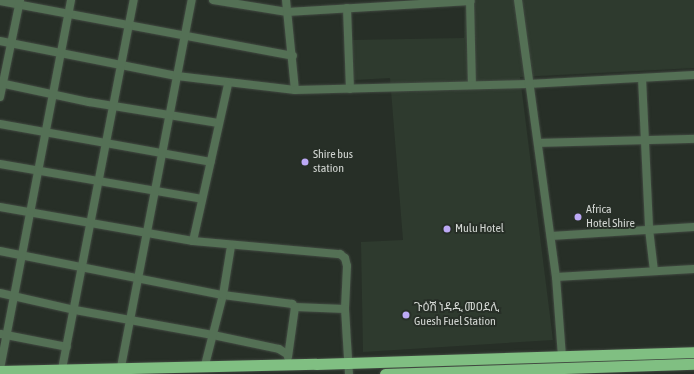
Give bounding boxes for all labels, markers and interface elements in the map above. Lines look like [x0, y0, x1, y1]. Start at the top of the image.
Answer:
place label: Shire bus station [313, 148, 353, 176]
marker: Shire bus station [300, 157, 310, 167]
place label: Africa Hotel Shire [586, 203, 635, 231]
marker: Africa Hotel Shire [573, 212, 583, 222]
place label: Mulu Hotel [455, 222, 504, 236]
marker: Mulu Hotel [442, 224, 452, 234]
place label: ጉዕሽ ነዳዲ መዐደሊ Guesh Fuel Station [414, 301, 499, 329]
marker: ጉዕሽ ነዳዲ መዐደሊ Guesh Fuel Station [401, 310, 411, 320]

